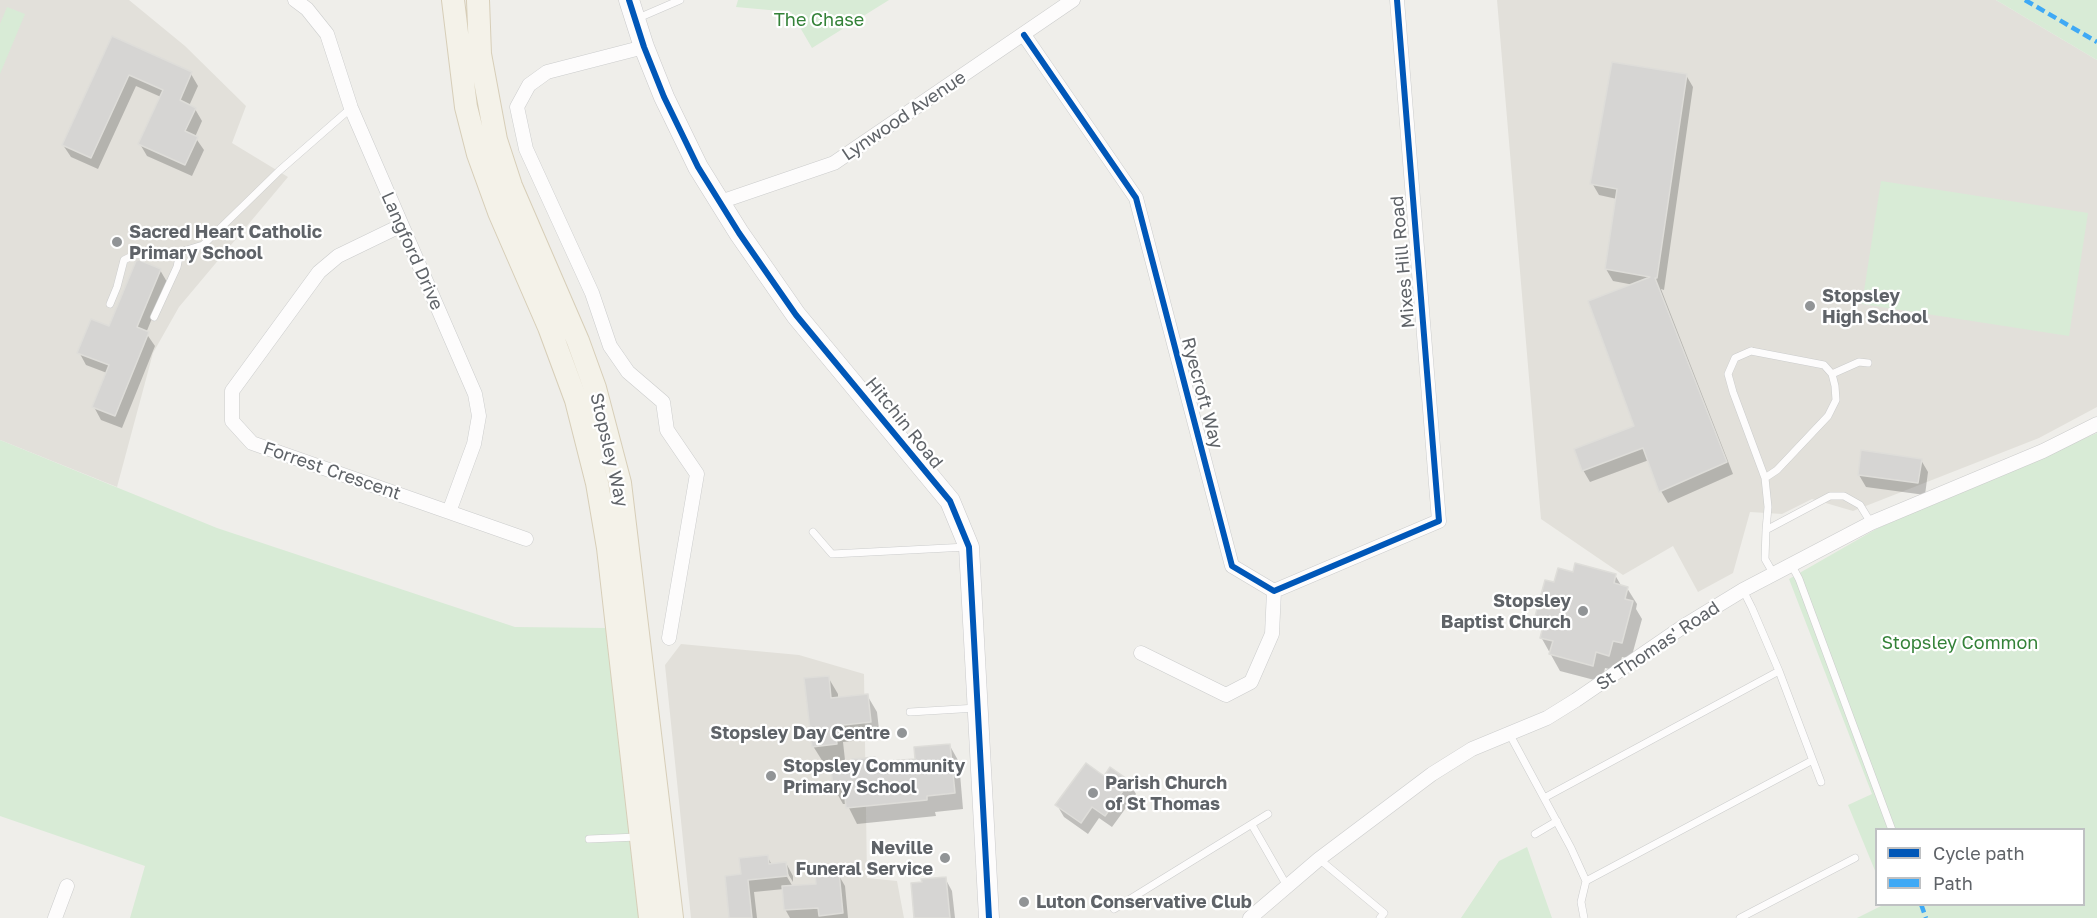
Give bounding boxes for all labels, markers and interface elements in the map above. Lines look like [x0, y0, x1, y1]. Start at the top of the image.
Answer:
park label: The Chase [774, 9, 864, 31]
street label: Lynwood Avenue [838, 67, 970, 165]
street label: Langford Drive [376, 189, 448, 313]
street label: Mixes Hill Road [1386, 195, 1420, 329]
place label: Sacred Heart Catholic Primary School [129, 221, 322, 264]
marker: Sacred Heart Catholic Primary School [110, 235, 124, 249]
place label: Stopsley High School [1822, 285, 1928, 328]
marker: Stopsley High School [1803, 299, 1817, 313]
street label: Ryecroft Way [1177, 335, 1227, 451]
street label: Hitchin Road [861, 373, 947, 473]
street label: Stopsley Way [585, 391, 633, 509]
street label: Forrest Crescent [260, 437, 404, 505]
place label: Stopsley Baptist Church [1441, 590, 1571, 632]
street label: St Thomas' Road [1592, 597, 1724, 695]
marker: Stopsley Baptist Church [1576, 604, 1590, 618]
park label: Stopsley Common [1882, 632, 2038, 654]
place label: Stopsley Day Centre [710, 722, 890, 744]
marker: Stopsley Day Centre [895, 726, 909, 740]
place label: Stopsley Community Primary School [783, 755, 965, 798]
marker: Stopsley Community Primary School [764, 769, 778, 783]
place label: Parish Church of St Thomas [1105, 772, 1227, 814]
marker: Parish Church of St Thomas [1086, 786, 1100, 800]
legend [1875, 828, 2085, 906]
place label: Neville Funeral Service [795, 837, 933, 880]
text: Cycle path [1933, 842, 2025, 864]
marker: Neville Funeral Service [938, 851, 952, 865]
text: Path [1933, 872, 1973, 894]
place label: Luton Conservative Club [1036, 891, 1252, 913]
marker: Luton Conservative Club [1017, 895, 1031, 909]

